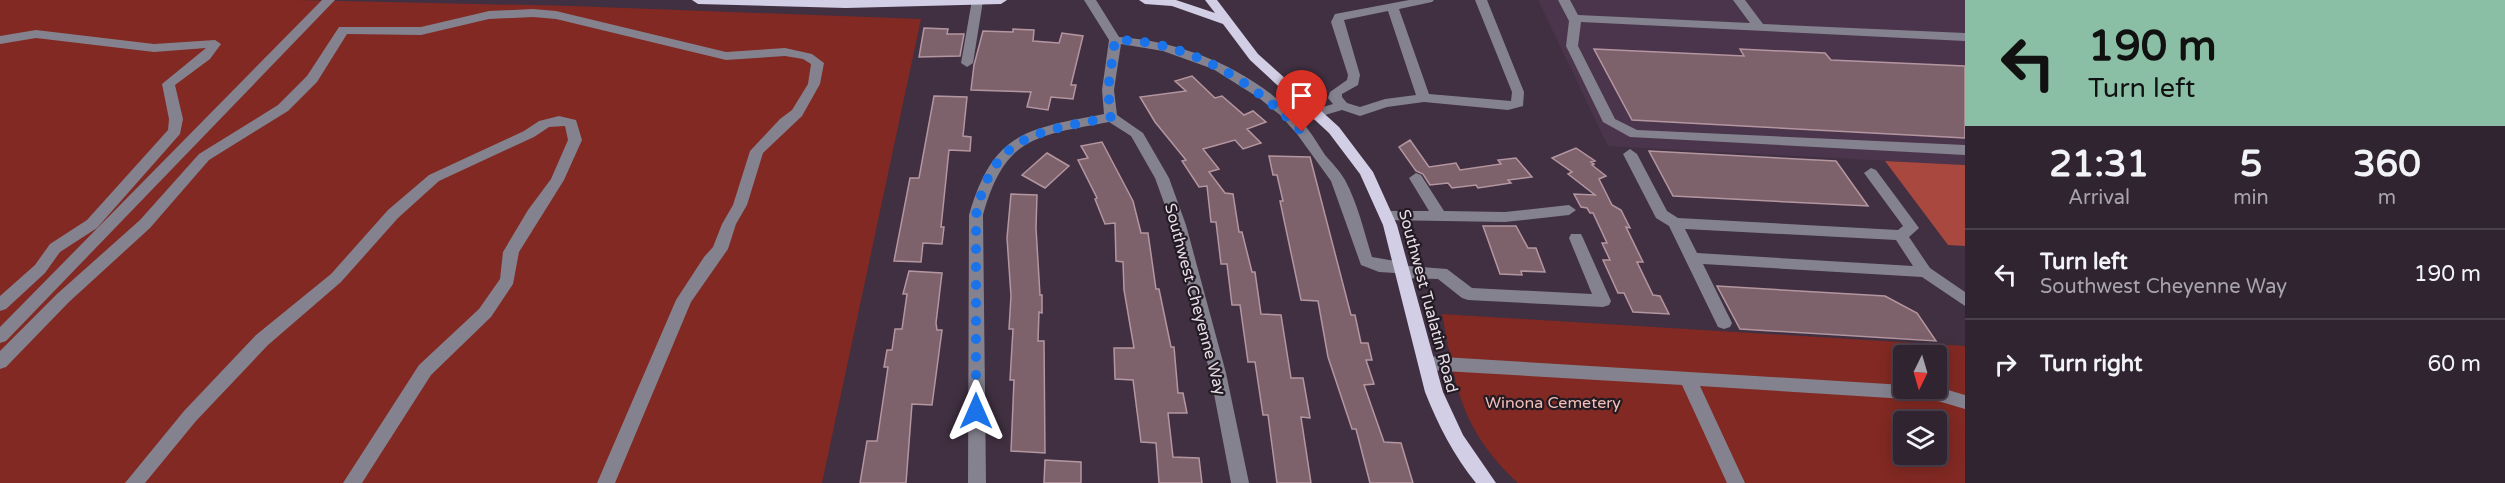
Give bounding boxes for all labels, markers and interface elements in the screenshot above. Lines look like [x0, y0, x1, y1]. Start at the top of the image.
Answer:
text: 190 m [2088, 21, 2217, 72]
icon: left [1989, 24, 2067, 102]
pin [1276, 70, 1327, 132]
text: Turn left [2088, 72, 2195, 105]
icon: arrive [1285, 79, 1318, 112]
text: 21:31 [2049, 143, 2149, 186]
text: 5 [2240, 143, 2262, 186]
text: 360 [2353, 143, 2421, 186]
text: Arrival [2068, 186, 2130, 210]
text: min [2233, 186, 2269, 210]
text: m [2378, 186, 2396, 210]
street label: Southwest Cheyenne Way [1160, 201, 1230, 398]
street label: Southwest Tualatin Road [1394, 207, 1462, 395]
text: Turn left [2040, 249, 2128, 275]
icon: left [1989, 258, 2022, 291]
text: 190 m [2414, 261, 2481, 287]
text: Southwest Cheyenne Way [2040, 275, 2287, 299]
north arrow [1893, 345, 1947, 399]
map controls [1893, 345, 1947, 465]
icon: right [1989, 348, 2022, 381]
text: Turn right [2040, 351, 2142, 377]
text: 60 m [2427, 351, 2481, 377]
position arrow [944, 379, 1008, 443]
park label: Winona Cemetery [1485, 393, 1621, 413]
button: layers [1893, 411, 1947, 465]

